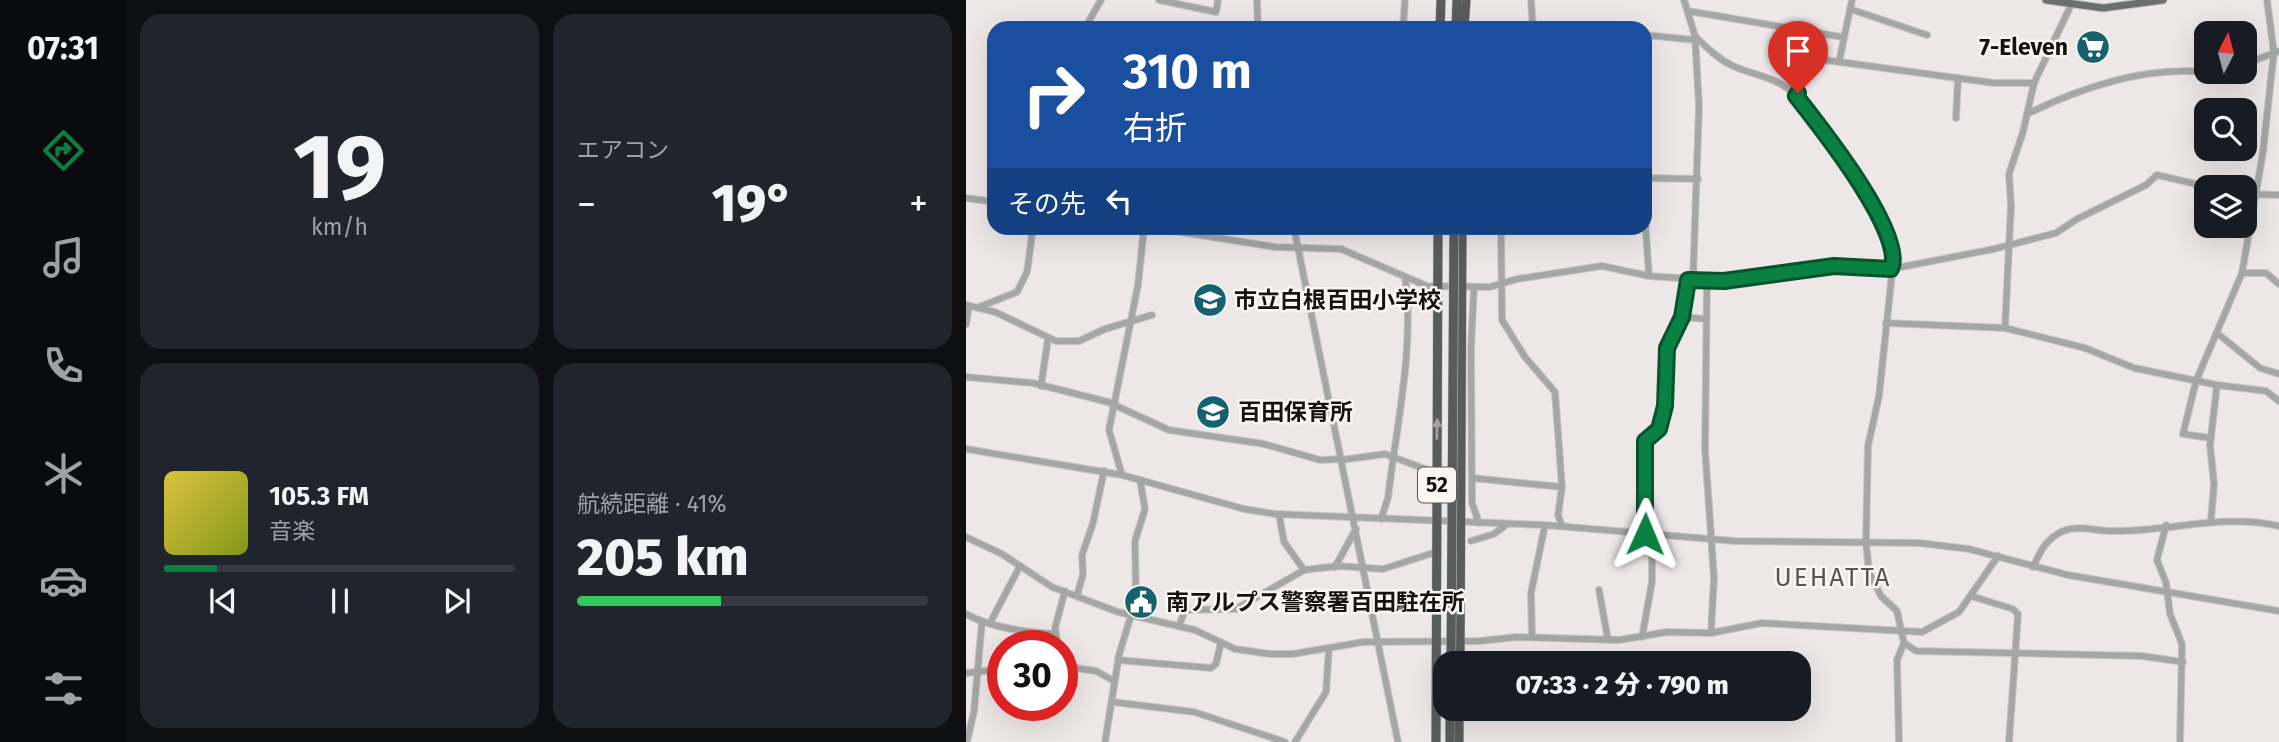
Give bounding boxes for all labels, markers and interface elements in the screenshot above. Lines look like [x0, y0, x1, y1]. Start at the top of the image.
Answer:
pin [1768, 21, 1828, 93]
north arrow [2194, 21, 2258, 84]
map controls [2194, 21, 2257, 238]
supermarket icon: 7-Eleven [2074, 28, 2112, 66]
text: 07:31 [27, 29, 99, 67]
icon: arrive [1779, 32, 1817, 70]
place label: 7-Eleven [1979, 33, 2068, 61]
text: 310 m [1123, 42, 1252, 101]
icon: right [1008, 49, 1099, 140]
button: search [2194, 98, 2257, 161]
text: 右折 [1123, 109, 1187, 147]
text: 19 [293, 113, 386, 222]
icon: directions [39, 126, 88, 175]
text: エアコン [577, 136, 669, 164]
text: 19° [712, 172, 793, 235]
button: layers [2194, 175, 2257, 238]
text: − [577, 181, 596, 227]
text: + [909, 181, 928, 227]
icon: left [1100, 182, 1138, 220]
text: その先 [1008, 189, 1086, 220]
text: km/h [311, 213, 368, 241]
icon: music [39, 233, 88, 282]
school or university icon: 市立白根百田小学校 [1191, 281, 1229, 319]
place label: 市立白根百田小学校 [1234, 286, 1441, 314]
icon: phone [39, 341, 88, 390]
school or university icon: 百田保育所 [1194, 393, 1232, 431]
place label: 百田保育所 [1238, 398, 1353, 426]
one-way arrow [1432, 418, 1443, 440]
icon: climate [39, 449, 88, 498]
road number: 52 [1418, 468, 1456, 503]
text: 105.3 FM [269, 481, 369, 512]
text: 航続距離 · 41% [577, 490, 727, 518]
position arrow [1608, 497, 1682, 571]
text: 音楽 [269, 517, 315, 545]
text: 205 km [577, 526, 748, 589]
icon: car [39, 556, 88, 605]
district label: UEHATTA [1775, 562, 1891, 593]
icon: previous [204, 582, 242, 620]
icon: pause [321, 582, 359, 620]
icon: next [438, 582, 476, 620]
public building icon: 南アルプス警察署百田駐在所 [1122, 583, 1160, 621]
place label: 南アルプス警察署百田駐在所 [1166, 588, 1465, 616]
speed limit sign: 30 [987, 630, 1078, 721]
icon: filters [39, 664, 88, 713]
text: 07:33 · 2 分 · 790 m [1515, 670, 1729, 701]

